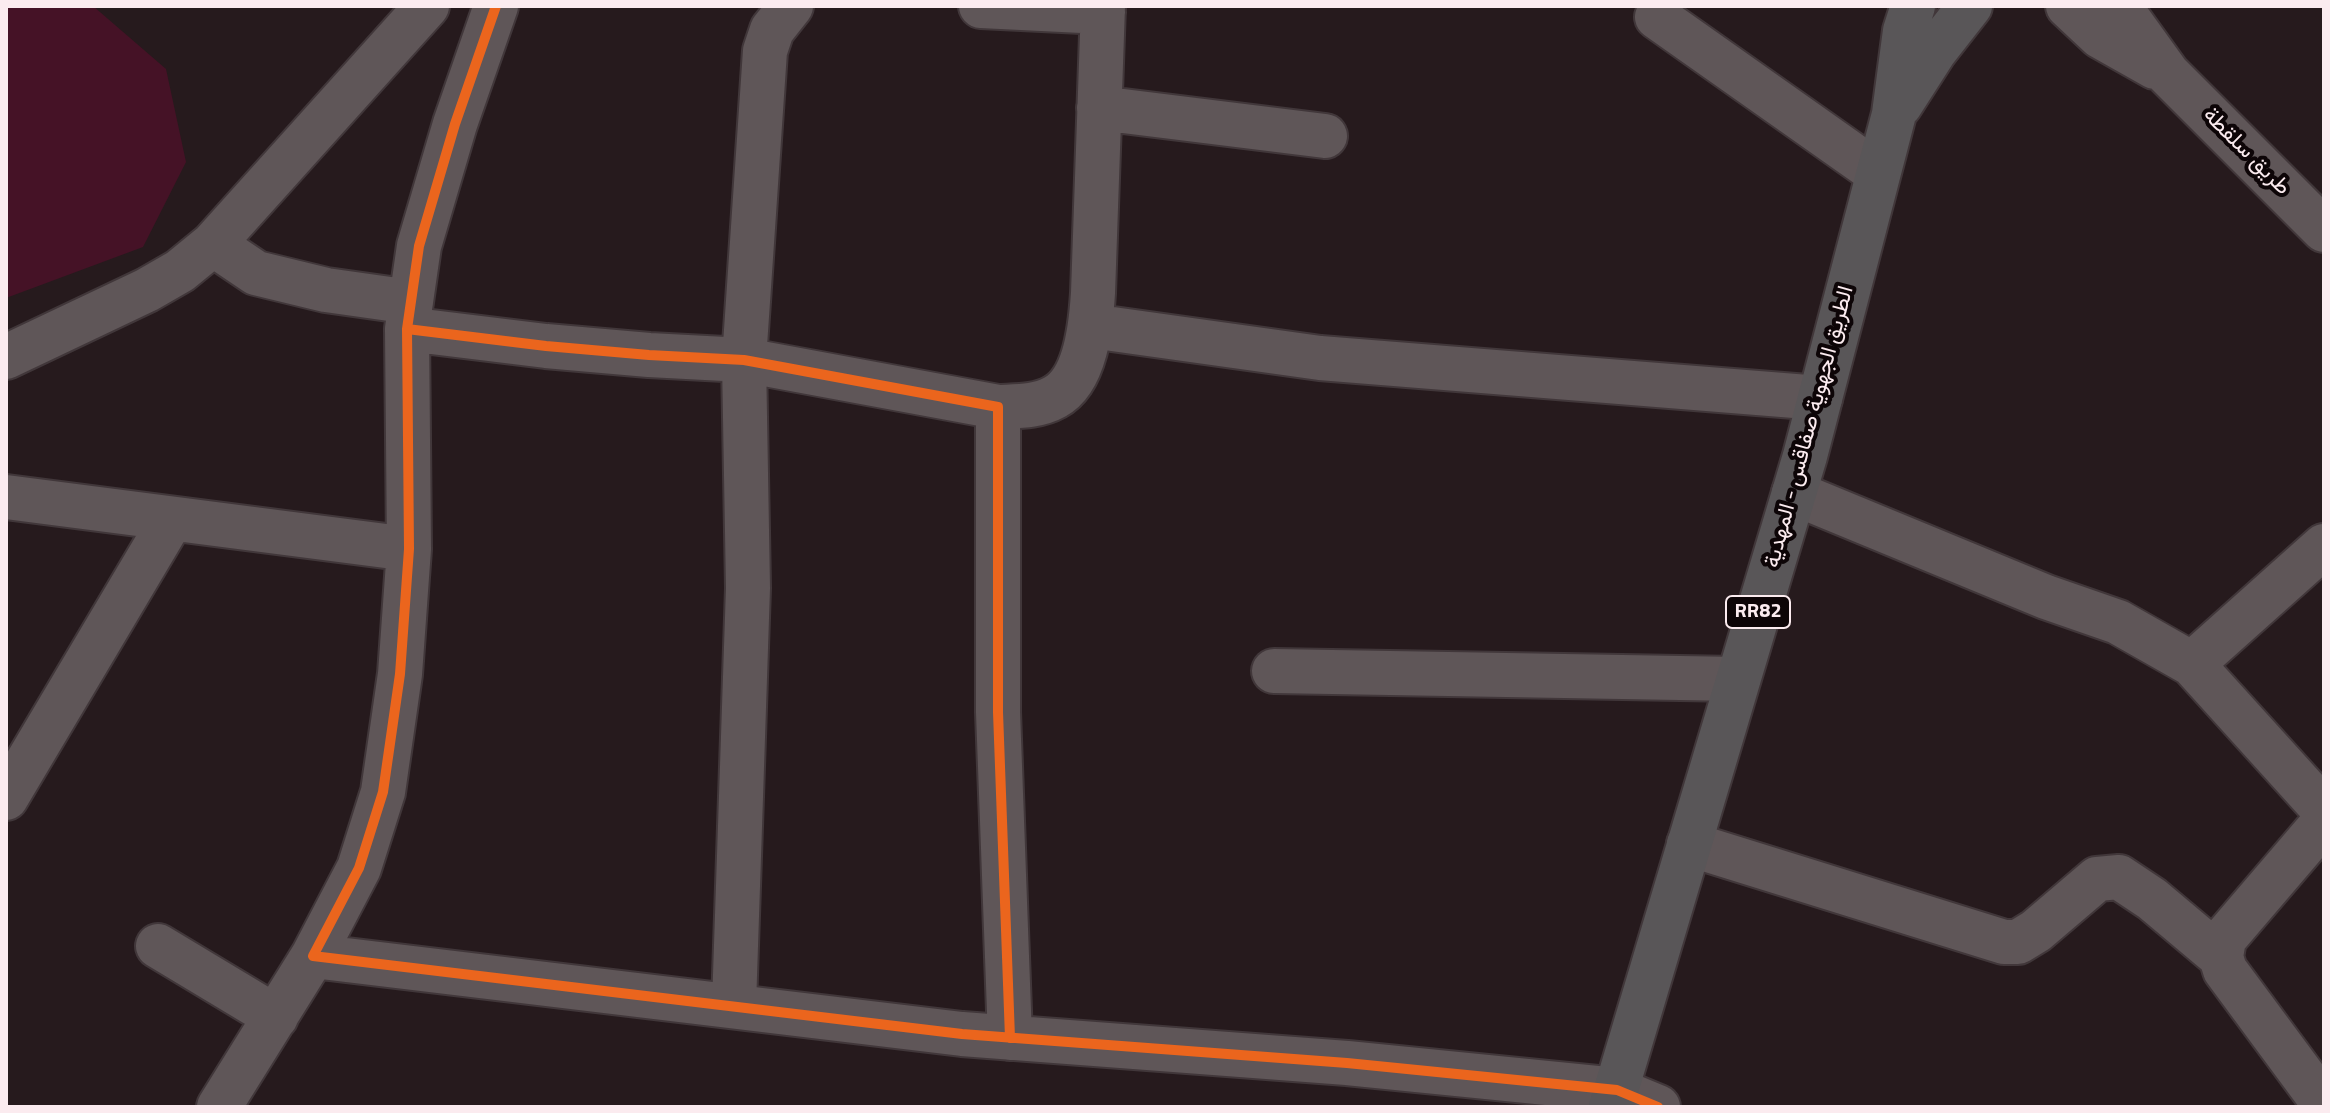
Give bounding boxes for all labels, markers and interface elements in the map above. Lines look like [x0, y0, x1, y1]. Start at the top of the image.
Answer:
street label: طريق سلقطة [2197, 103, 2295, 201]
street label: الطريق الجهوية صفاقس - المهدية [1760, 283, 1860, 571]
road number: RR82 [1726, 596, 1790, 628]

